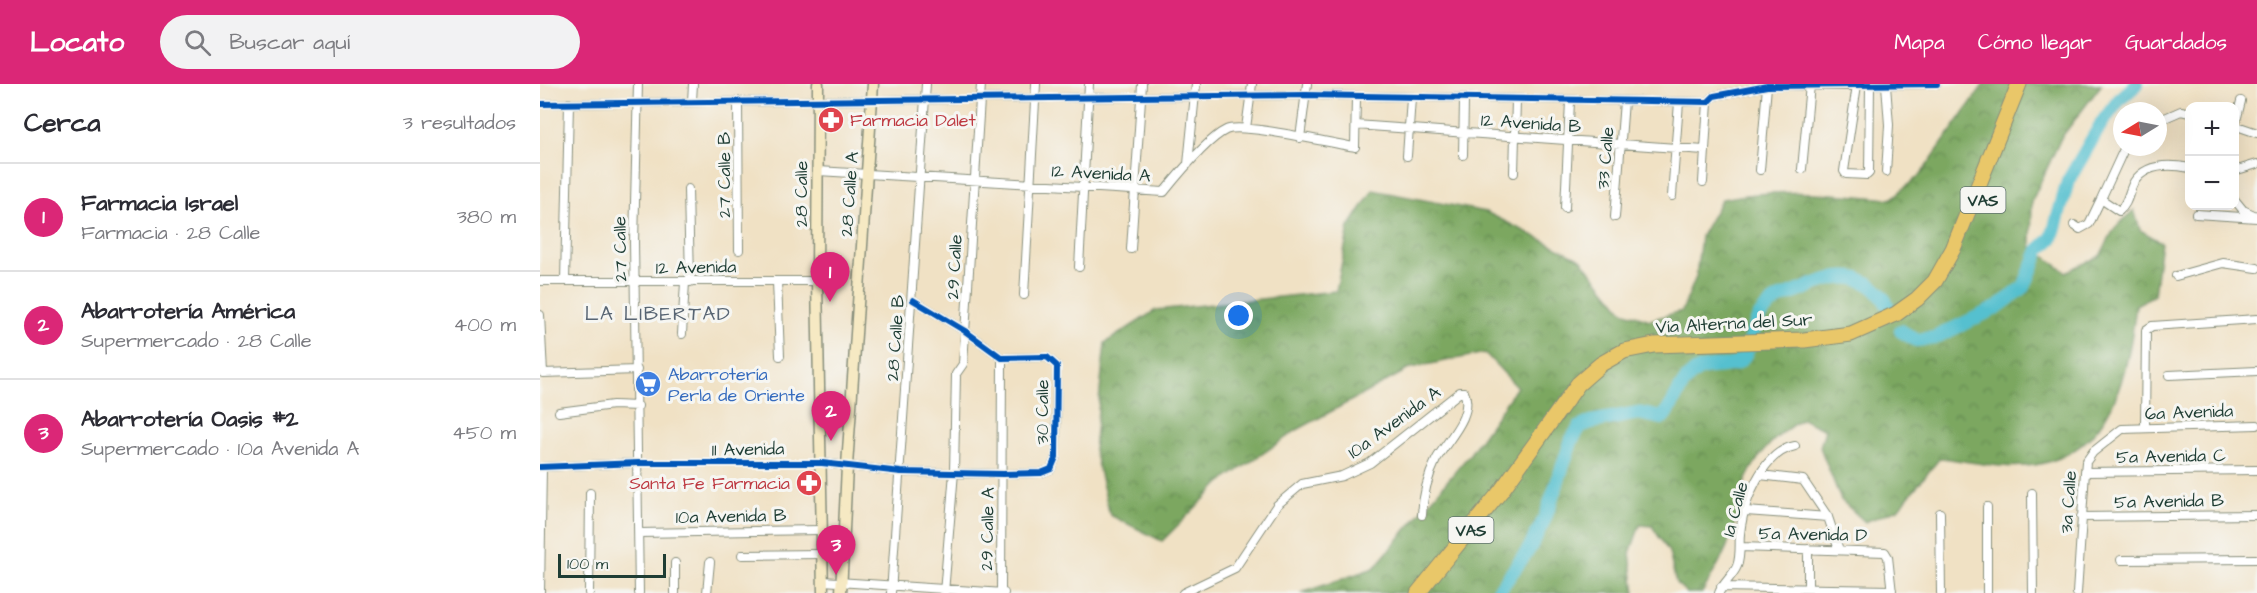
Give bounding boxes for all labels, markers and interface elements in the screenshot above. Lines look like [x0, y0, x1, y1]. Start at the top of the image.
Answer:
search box [160, 15, 580, 69]
text: Locato [30, 23, 124, 62]
icon: search [181, 26, 214, 59]
text: Buscar aquí [229, 27, 350, 58]
text: Mapa [1894, 28, 1945, 57]
text: Cómo llegar [1978, 28, 2092, 57]
text: Guardados [2125, 28, 2227, 57]
north arrow [2113, 102, 2167, 156]
map controls [2185, 102, 2239, 210]
button: + [2185, 102, 2239, 156]
text: Cerca [24, 105, 101, 141]
pharmacy icon: Farmacia Dalet [816, 105, 846, 135]
place label: Farmacia Dalet [850, 108, 977, 133]
street label: 12 Avenida B [1480, 108, 1582, 139]
text: 3 resultados [403, 109, 516, 137]
street label: 33 Calle [1590, 125, 1621, 190]
street label: 27 Calle B [712, 132, 737, 218]
street label: 28 Calle A [834, 150, 865, 237]
button: − [2185, 156, 2239, 210]
street label: 12 Avenida A [1051, 158, 1152, 189]
street label: 28 Calle [789, 161, 814, 227]
road number: VAS [1960, 187, 2006, 213]
text: Farmacia Israel [81, 188, 238, 219]
text: 1 [42, 203, 45, 231]
text: 380 m [457, 203, 516, 231]
street label: 27 Calle [607, 216, 634, 282]
text: Farmacia · 28 Calle [81, 219, 260, 247]
street label: 29 Calle [940, 234, 969, 300]
pin: 1 [810, 252, 850, 302]
street label: 12 Avenida [656, 254, 736, 281]
street label: 28 Calle B [880, 294, 911, 382]
text: Abarrotería América [81, 296, 295, 327]
district label: LA LIBERTAD [585, 300, 731, 328]
your location [1224, 301, 1253, 330]
street label: Vía Alterna del Sur [1655, 307, 1813, 340]
text: 2 [38, 311, 49, 339]
text: 400 m [454, 311, 516, 339]
text: Supermercado · 28 Calle [81, 327, 311, 355]
place label: Abarrotería Perla de Oriente [668, 362, 805, 408]
supermarket icon: Abarrotería Perla de Oriente [633, 369, 663, 399]
street label: 30 Calle [1030, 379, 1055, 445]
street label: 10a Avenida A [1343, 380, 1446, 465]
pin: 2 [812, 392, 850, 441]
street label: 6a Avenida [2144, 398, 2234, 427]
text: Abarrotería Oasis #2 [81, 404, 298, 435]
text: 3 [38, 419, 49, 447]
text: 450 m [452, 419, 516, 447]
text: Supermercado · 10a Avenida A [81, 435, 359, 463]
street label: 11 Avenida [712, 436, 784, 463]
street label: 5a Avenida C [2116, 443, 2226, 470]
pharmacy icon: Santa Fe Farmacia [794, 468, 824, 498]
street label: 3a Calle [2054, 470, 2083, 534]
place label: Santa Fe Farmacia [629, 471, 790, 496]
street label: 1a Calle [1716, 479, 1755, 539]
street label: 29 Calle A [974, 486, 1001, 571]
street label: 5a Avenida B [2114, 488, 2224, 515]
street label: 10a Avenida B [675, 503, 787, 530]
road number: VAS [1448, 517, 1494, 543]
street label: 5a Avenida D [1758, 521, 1868, 548]
pin: 3 [816, 526, 856, 575]
scale bar [558, 551, 666, 578]
text: 100 m [567, 553, 608, 575]

